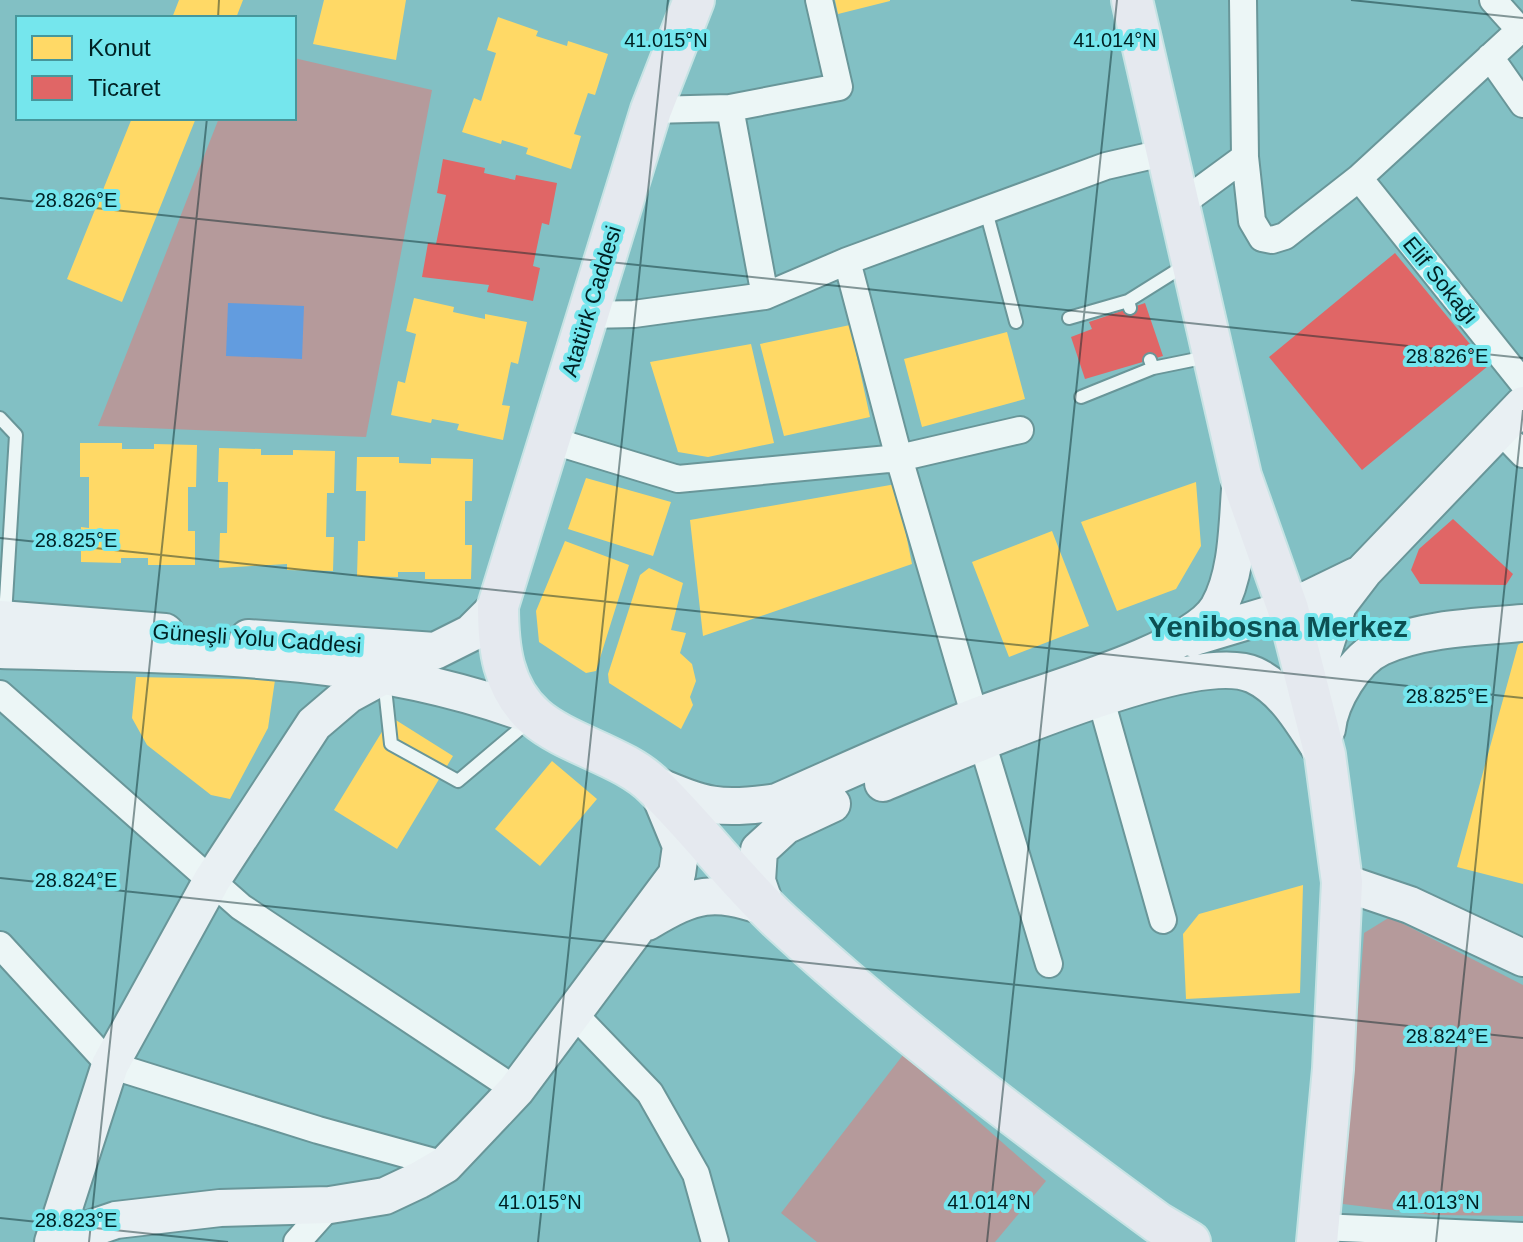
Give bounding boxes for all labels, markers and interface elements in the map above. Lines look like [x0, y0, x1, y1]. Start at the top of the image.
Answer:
legend [16, 16, 296, 120]
text: 41.015°N [624, 29, 708, 51]
text: 41.014°N [1073, 29, 1157, 51]
text: Konut [88, 34, 151, 61]
text: Ticaret [88, 74, 161, 101]
text: 28.826°E [35, 189, 117, 211]
street label: Atatürk Caddesi [557, 223, 626, 380]
street label: Elif Sokağı [1398, 232, 1483, 329]
text: 28.826°E [1406, 345, 1488, 367]
text: 28.825°E [35, 529, 117, 551]
district label: Yenibosna Merkez [1148, 610, 1408, 643]
street label: Güneşli Yolu Caddesi [152, 619, 362, 658]
text: 28.825°E [1406, 685, 1488, 707]
text: 28.824°E [35, 869, 117, 891]
text: 28.824°E [1406, 1025, 1488, 1047]
text: 41.015°N [498, 1191, 582, 1213]
text: 41.014°N [947, 1191, 1031, 1213]
text: 41.013°N [1396, 1191, 1480, 1213]
text: 28.823°E [35, 1209, 117, 1231]

